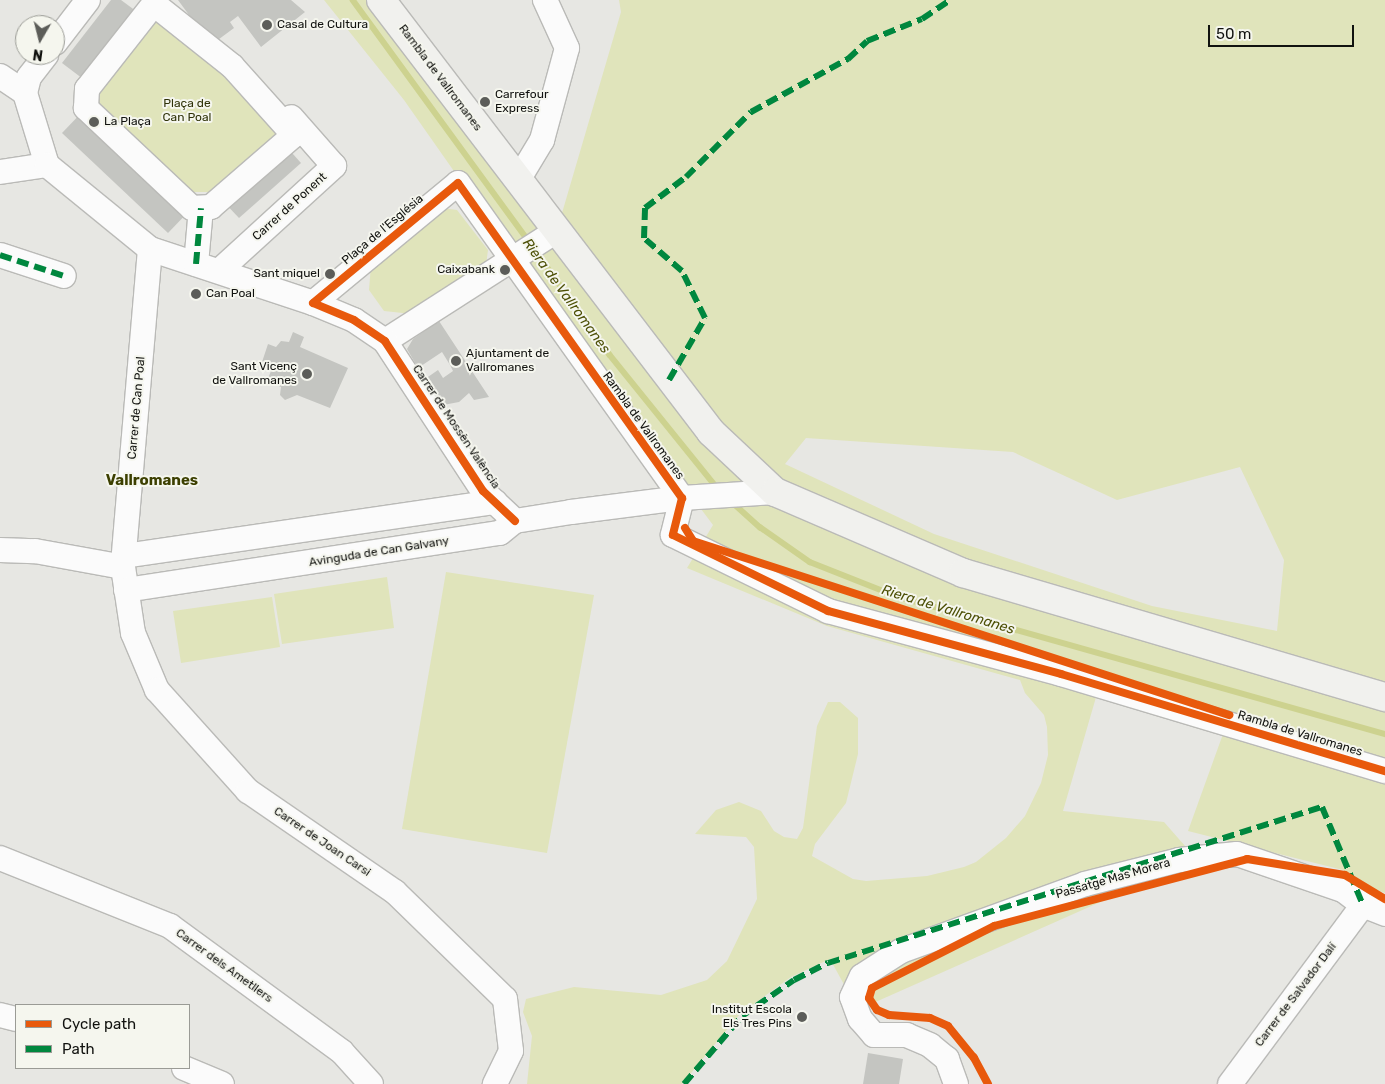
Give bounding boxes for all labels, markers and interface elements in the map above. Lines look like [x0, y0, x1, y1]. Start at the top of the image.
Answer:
north arrow [15, 15, 65, 65]
scale bar [1210, 15, 1356, 47]
place label: Casal de Cultura [277, 18, 368, 32]
marker: Casal de Cultura [261, 19, 273, 31]
street label: Rambla de Vallromanes [395, 22, 485, 134]
text: 50 m [1216, 25, 1251, 43]
text: N [32, 45, 44, 63]
place label: Carrefour Express [495, 88, 548, 116]
marker: Carrefour Express [479, 96, 491, 108]
park label: Plaça de Can Poal [163, 97, 211, 125]
place label: La Plaça [104, 115, 151, 129]
marker: La Plaça [88, 116, 100, 128]
street label: Carrer de Ponent [250, 170, 330, 244]
street label: Plaça de l'Església [339, 192, 427, 268]
water label: Riera de Vallromanes [518, 235, 614, 357]
place label: Caixabank [437, 263, 495, 277]
marker: Caixabank [499, 264, 511, 276]
place label: Sant miquel [254, 267, 320, 281]
marker: Sant miquel [324, 268, 336, 280]
place label: Can Poal [206, 287, 255, 301]
marker: Can Poal [190, 288, 202, 300]
place label: Ajuntament de Vallromanes [466, 347, 549, 375]
marker: Ajuntament de Vallromanes [450, 355, 462, 367]
street label: Carrer de Can Poal [125, 356, 149, 460]
place label: Sant Vicenç de Vallromanes [212, 360, 297, 388]
street label: Carrer de Mossèn València [409, 362, 503, 492]
marker: Sant Vicenç de Vallromanes [301, 368, 313, 380]
street label: Rambla de Vallromanes [599, 369, 687, 483]
district label: Vallromanes [106, 472, 198, 490]
street label: Avinguda de Can Galvany [308, 534, 450, 570]
water label: Riera de Vallromanes [879, 582, 1017, 638]
street label: Rambla de Vallromanes [1236, 708, 1364, 760]
street label: Carrer de Joan Carsi [271, 804, 373, 880]
street label: Passatge Mas Morera [1054, 856, 1172, 902]
street label: Carrer dels Ametllers [172, 926, 276, 1006]
street label: Carrer de Salvador Dalí [1252, 940, 1340, 1050]
place label: Institut Escola Els Tres Pins [712, 1003, 792, 1031]
legend [15, 1004, 190, 1069]
marker: Institut Escola Els Tres Pins [796, 1011, 808, 1023]
text: Cycle path [62, 1015, 136, 1033]
text: Path [62, 1040, 95, 1058]

